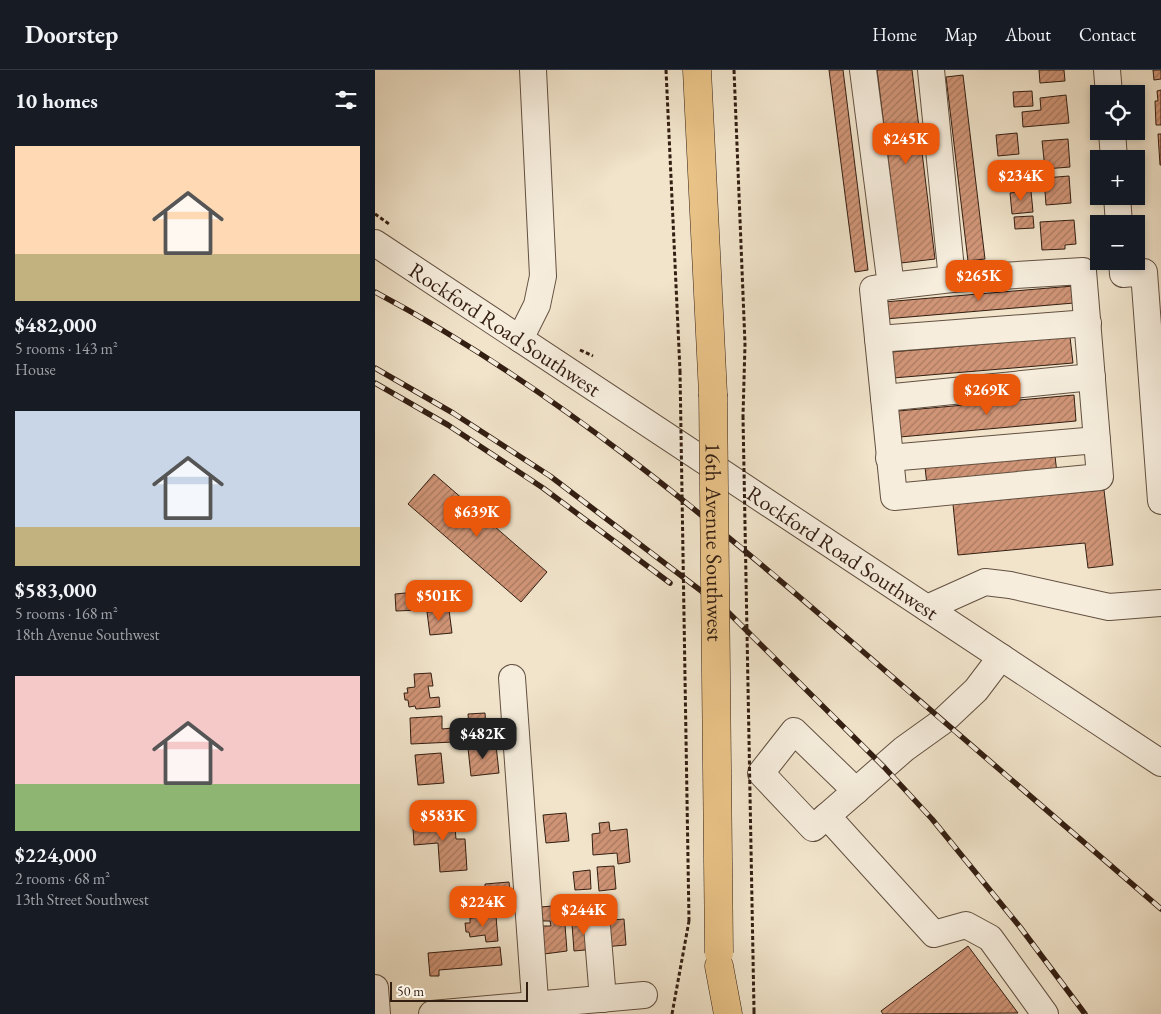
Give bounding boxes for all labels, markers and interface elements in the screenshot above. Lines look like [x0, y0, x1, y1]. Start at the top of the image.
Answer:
text: Doorstep [25, 19, 118, 50]
text: Home [872, 23, 917, 46]
text: Map [945, 23, 977, 46]
text: About [1005, 23, 1051, 46]
text: Contact [1079, 23, 1136, 46]
map controls [1090, 85, 1145, 270]
button: locate [1090, 85, 1145, 140]
icon: filters [332, 86, 360, 114]
text: 10 homes [15, 87, 98, 114]
pin: $245K [871, 122, 941, 165]
text: $245K [884, 128, 928, 149]
button: + [1090, 150, 1145, 205]
pin: $234K [986, 160, 1056, 202]
text: $234K [999, 165, 1043, 186]
icon: home [143, 178, 233, 268]
button: − [1090, 215, 1145, 270]
street label: Rockford Road Southwest [403, 256, 606, 403]
pin: $265K [944, 260, 1014, 302]
text: $265K [957, 265, 1001, 286]
text: $482,000 [15, 311, 97, 338]
text: 5 rooms · 143 m² [15, 338, 118, 359]
text: House [15, 359, 56, 380]
pin: $269K [952, 374, 1022, 416]
text: $269K [965, 379, 1009, 400]
street label: 16th Avenue Southwest [699, 442, 730, 642]
icon: home [143, 443, 233, 533]
street label: Rockford Road Southwest [741, 479, 944, 627]
pin: $639K [442, 496, 512, 538]
text: $639K [455, 501, 499, 522]
text: $583,000 [15, 576, 97, 603]
pin: $501K [404, 580, 474, 622]
text: $501K [417, 585, 461, 606]
text: 5 rooms · 168 m² [15, 603, 118, 624]
text: 18th Avenue Southwest [15, 624, 160, 645]
icon: home [143, 708, 233, 798]
pin: $482K [448, 718, 518, 760]
text: $482K [461, 723, 505, 744]
pin: $583K [408, 800, 478, 842]
text: $583K [421, 805, 465, 826]
text: $224,000 [15, 841, 97, 868]
text: 2 rooms · 68 m² [15, 868, 110, 889]
pin: $224K [448, 886, 518, 928]
text: 13th Street Southwest [15, 889, 149, 910]
text: $224K [461, 891, 505, 912]
pin: $244K [549, 894, 619, 936]
text: $244K [562, 899, 606, 920]
scale bar [390, 979, 527, 1002]
text: 50 m [397, 982, 424, 1000]

